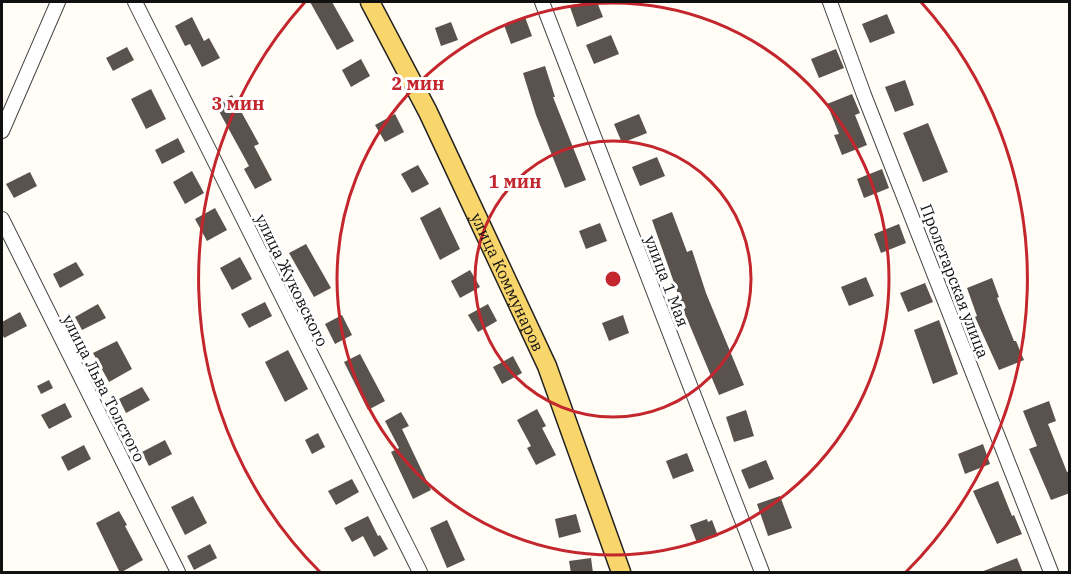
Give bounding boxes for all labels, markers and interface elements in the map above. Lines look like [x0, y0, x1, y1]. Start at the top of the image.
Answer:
text: 2 мин [392, 72, 444, 95]
text: 3 мин [212, 92, 264, 115]
text: 1 мин [489, 170, 541, 193]
street label: Пролетарская улица [916, 201, 994, 361]
street label: улица Коммунаров [467, 209, 549, 354]
street label: улица Жуковского [251, 210, 333, 350]
street label: улица 1 Мая [640, 232, 694, 330]
centre of rings [603, 269, 623, 289]
street label: улица Льва Толстого [58, 311, 150, 465]

